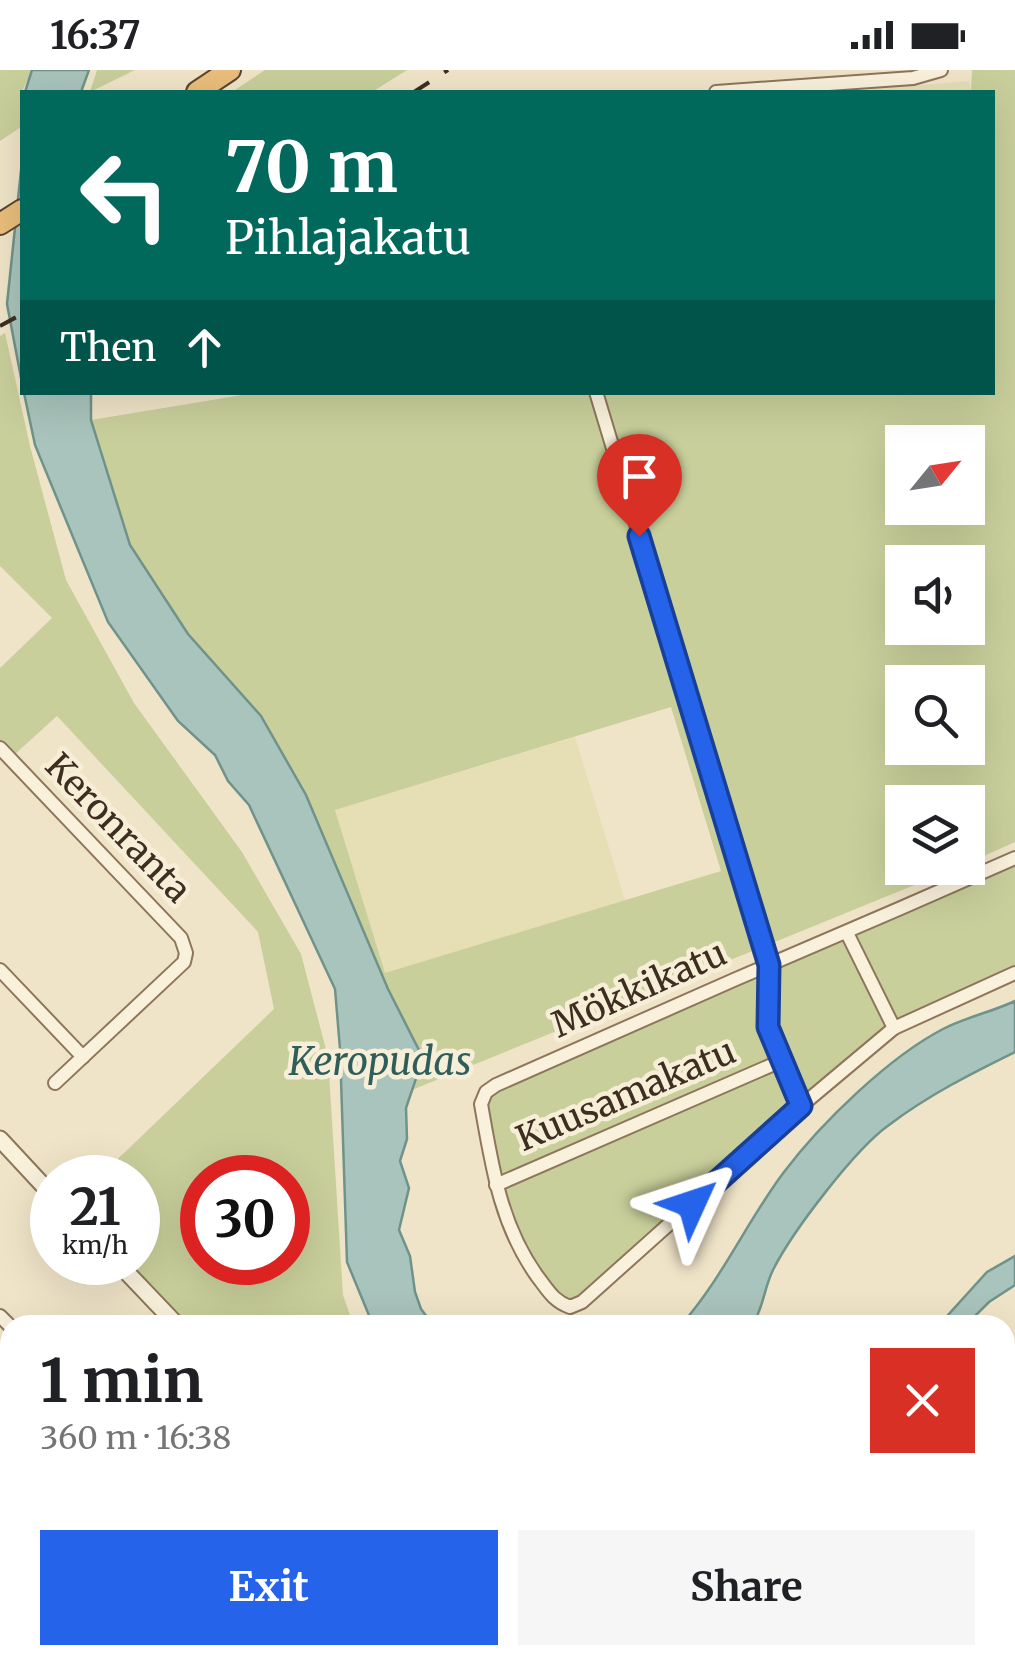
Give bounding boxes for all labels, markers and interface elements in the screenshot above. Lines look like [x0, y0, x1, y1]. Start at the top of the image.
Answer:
text: 16:37 [50, 12, 141, 59]
text: 70 m [225, 123, 398, 211]
icon: left [60, 130, 190, 260]
text: Pihlajakatu [225, 210, 471, 266]
icon: ahead [177, 320, 232, 375]
text: Then [60, 324, 157, 371]
north arrow [885, 425, 985, 525]
map controls [885, 425, 985, 885]
pin [597, 434, 682, 537]
icon: arrive [612, 449, 667, 504]
button: sound [885, 545, 985, 645]
button: search [885, 665, 985, 765]
street label: Keronranta [36, 744, 200, 912]
button: layers [885, 785, 985, 885]
street label: Mökkikatu [545, 931, 733, 1047]
street label: Kuusamakatu [510, 1029, 742, 1161]
water label: Keropudas [288, 1038, 471, 1085]
position arrow [640, 1152, 744, 1256]
speed limit sign: 30 [180, 1155, 310, 1285]
text: 21 [69, 1176, 121, 1239]
text: km/h [62, 1229, 128, 1261]
text: 1 min [40, 1343, 203, 1418]
button: close [870, 1348, 975, 1453]
text: 360 m · 16:38 [40, 1418, 231, 1458]
button: Exit [40, 1530, 498, 1645]
button: Share [518, 1530, 975, 1645]

